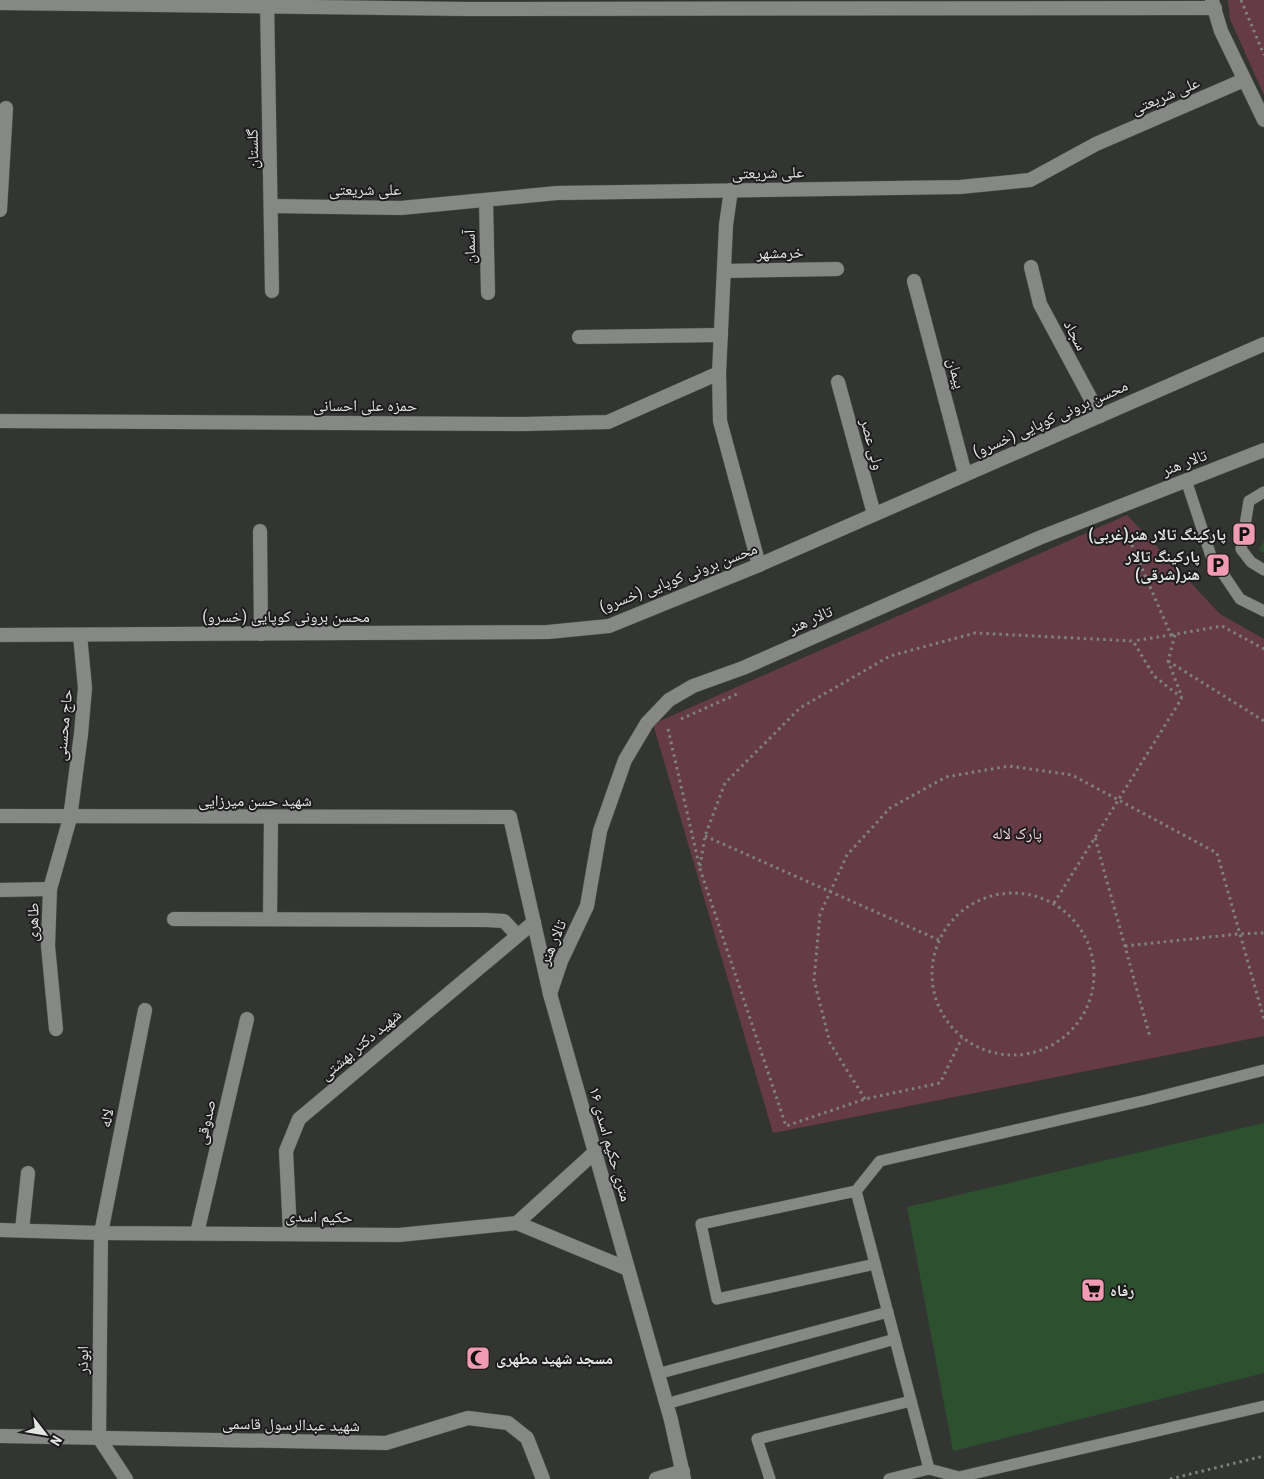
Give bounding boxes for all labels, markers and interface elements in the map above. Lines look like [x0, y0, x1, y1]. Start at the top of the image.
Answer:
street label: علی شریعتی [1128, 73, 1203, 119]
street label: گلستان [243, 128, 263, 169]
street label: علی شریعتی [732, 162, 804, 184]
street label: علی شریعتی [329, 180, 401, 200]
street label: آسمان [460, 229, 480, 264]
street label: خرمشهر [755, 243, 804, 262]
street label: سجاد [1060, 317, 1091, 354]
street label: پیمان [942, 356, 970, 391]
street label: محسن برونی کوپایی (خسرو) [970, 376, 1131, 462]
street label: حمزه علی احسانی [313, 396, 417, 416]
street label: ولی عصر [855, 415, 888, 472]
street label: تالار هنر [1158, 445, 1210, 480]
parking icon: پارکینگ تالار هنر(غربی) [1231, 521, 1257, 547]
place label: پارکینگ تالار هنر(غربی) [1088, 525, 1226, 544]
street label: محسن برونی کوپایی (خسرو) [596, 539, 760, 617]
place label: پارکینگ تالار هنر(شرقی) [1125, 547, 1200, 584]
parking icon: پارکینگ تالار هنر(شرقی) [1205, 552, 1231, 578]
street label: تالار هنر [784, 601, 836, 638]
street label: محسن برونی کوپایی (خسرو) [202, 607, 370, 627]
street label: حاج محسنی [51, 688, 77, 762]
street label: شهید حسن میرزایی [198, 791, 312, 811]
park label: پارک لاله [992, 824, 1042, 843]
street label: طاهری [22, 902, 44, 942]
street label: تالار هنر [534, 917, 570, 968]
street label: شهید دکتر بهشتی [316, 1005, 406, 1085]
street label: ۱۶ متری حکیم اسدی [584, 1085, 636, 1204]
street label: صدوقی [191, 1098, 221, 1147]
street label: لاله [95, 1107, 118, 1129]
street label: حکیم اسدی [285, 1206, 353, 1228]
supermarket icon: رفاه [1080, 1277, 1106, 1303]
place label: رفاه [1110, 1281, 1134, 1300]
mosque icon: مسجد شهید مطهری [465, 1345, 491, 1371]
street label: ابوذر [73, 1346, 92, 1375]
place label: مسجد شهید مطهری [496, 1349, 613, 1368]
north arrow [20, 1409, 70, 1459]
street label: شهید عبدالرسول قاسمی [222, 1414, 360, 1436]
text: N [47, 1433, 65, 1448]

